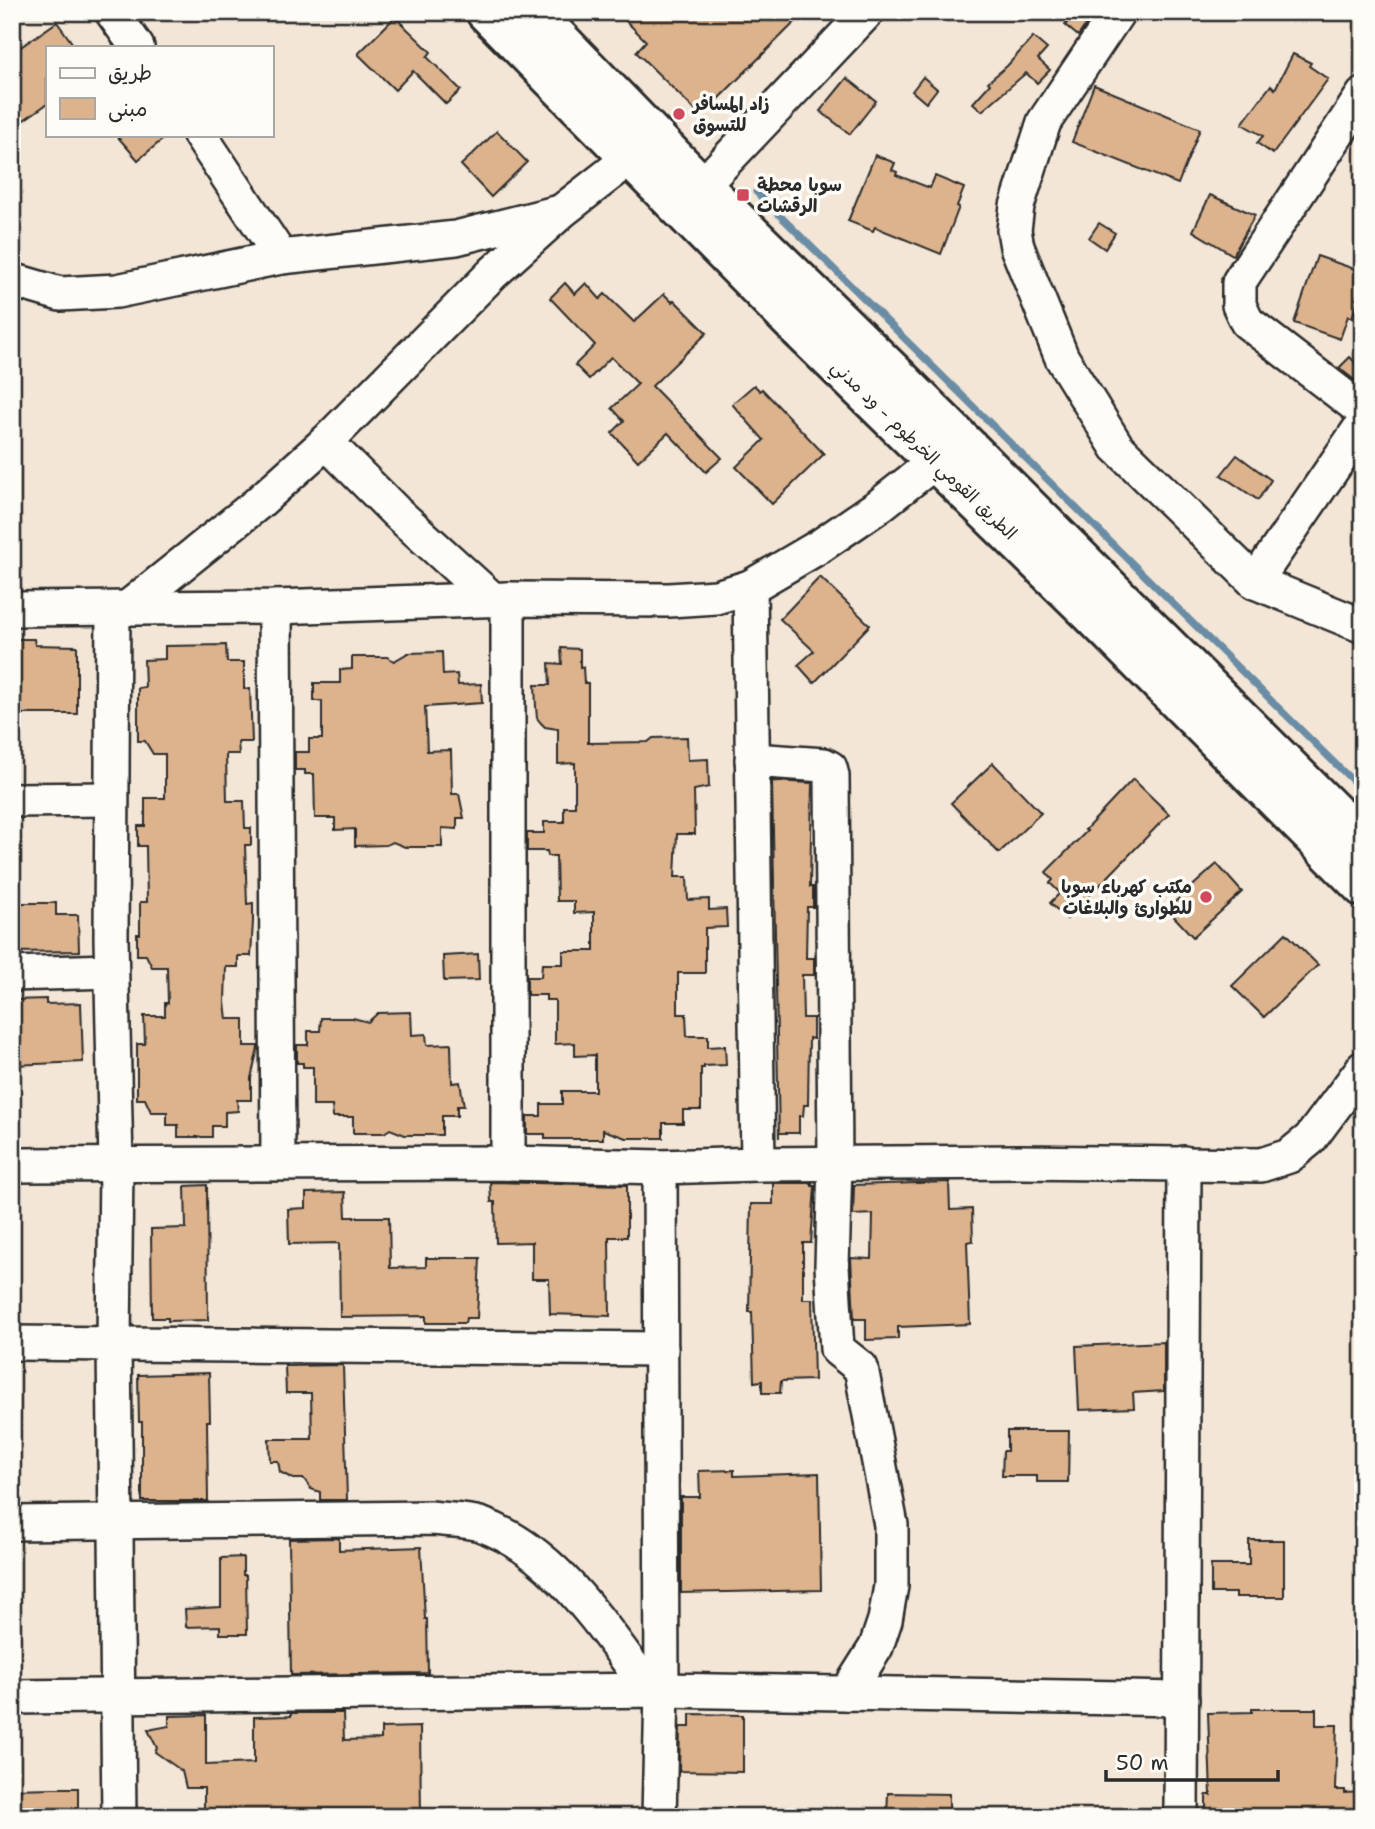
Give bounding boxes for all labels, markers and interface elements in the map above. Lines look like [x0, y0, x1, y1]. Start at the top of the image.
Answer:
legend [46, 46, 273, 136]
text: طريق [108, 59, 152, 87]
place label: زاد المسافر للتسوق [691, 92, 770, 137]
text: مبنى [108, 95, 147, 123]
marker: زاد المسافر للتسوق [671, 106, 687, 122]
place label: سوبا محطة الرقشات [757, 173, 842, 218]
marker: سوبا محطة الرقشات [735, 187, 751, 203]
street label: الطريق القومي الخرطوم - ود مدني [823, 355, 1022, 548]
place label: مكتب كهرباء سوبا للطوارئ والبلاغات [1061, 875, 1192, 920]
marker: مكتب كهرباء سوبا للطوارئ والبلاغات [1198, 889, 1214, 905]
scale bar [1106, 1738, 1277, 1782]
text: 50 m [1116, 1749, 1169, 1777]

